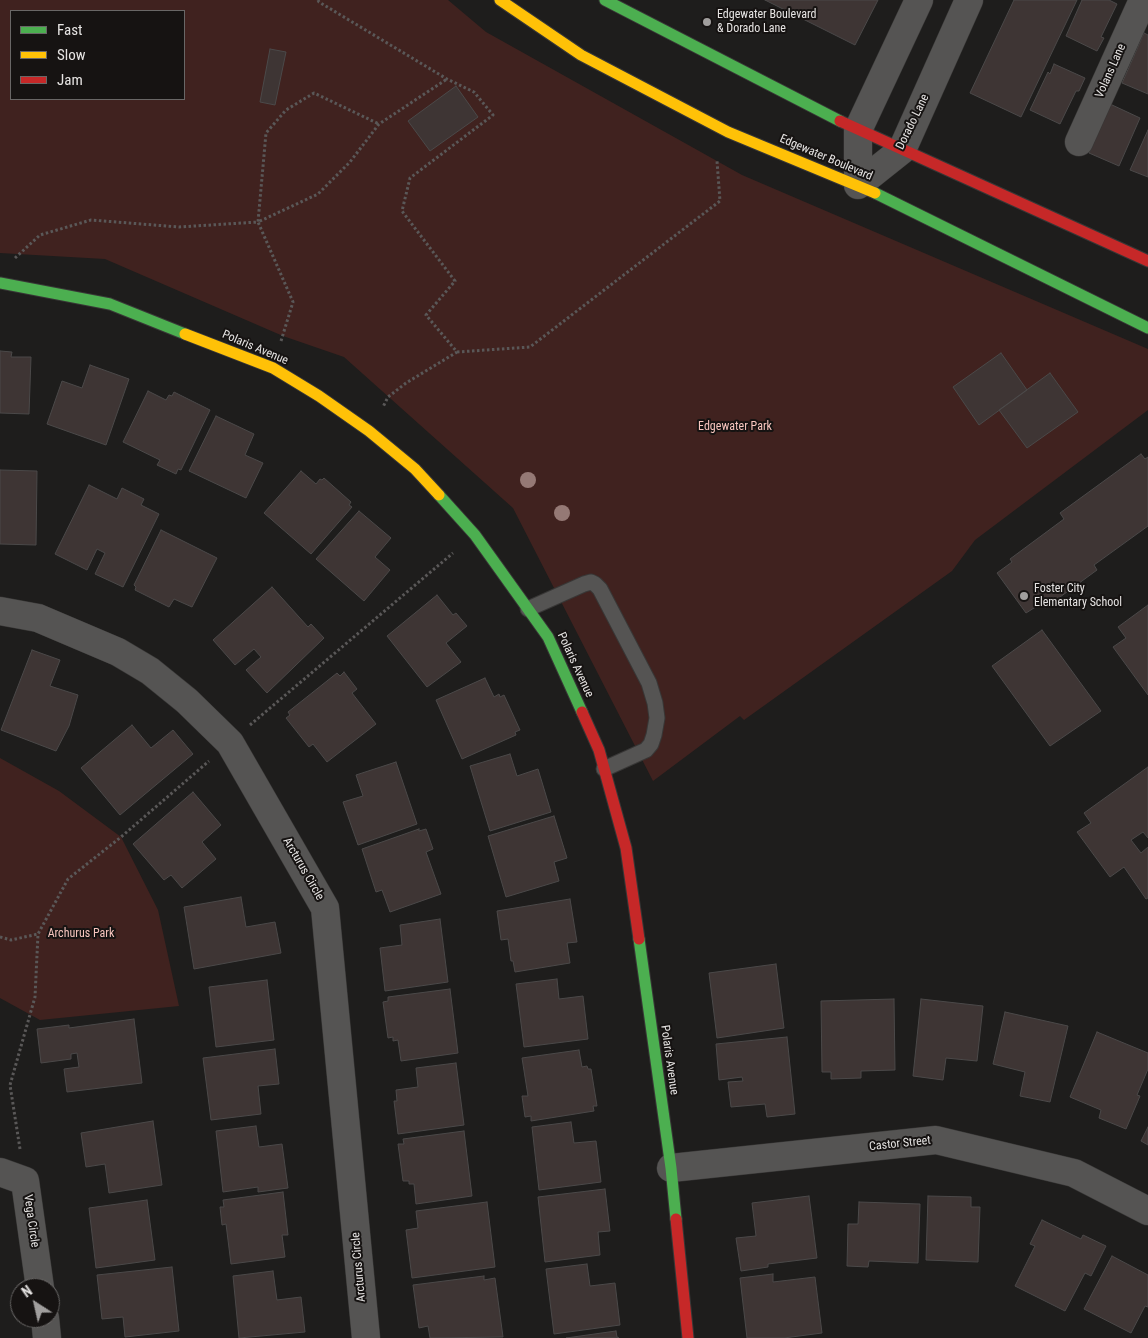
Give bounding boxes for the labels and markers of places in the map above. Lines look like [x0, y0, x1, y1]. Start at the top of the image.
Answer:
place label: Edgewater Boulevard & Dorado Lane [717, 8, 816, 36]
marker: Edgewater Boulevard & Dorado Lane [701, 16, 713, 28]
place label: Foster City Elementary School [1034, 582, 1122, 610]
marker: Foster City Elementary School [1018, 590, 1030, 602]

